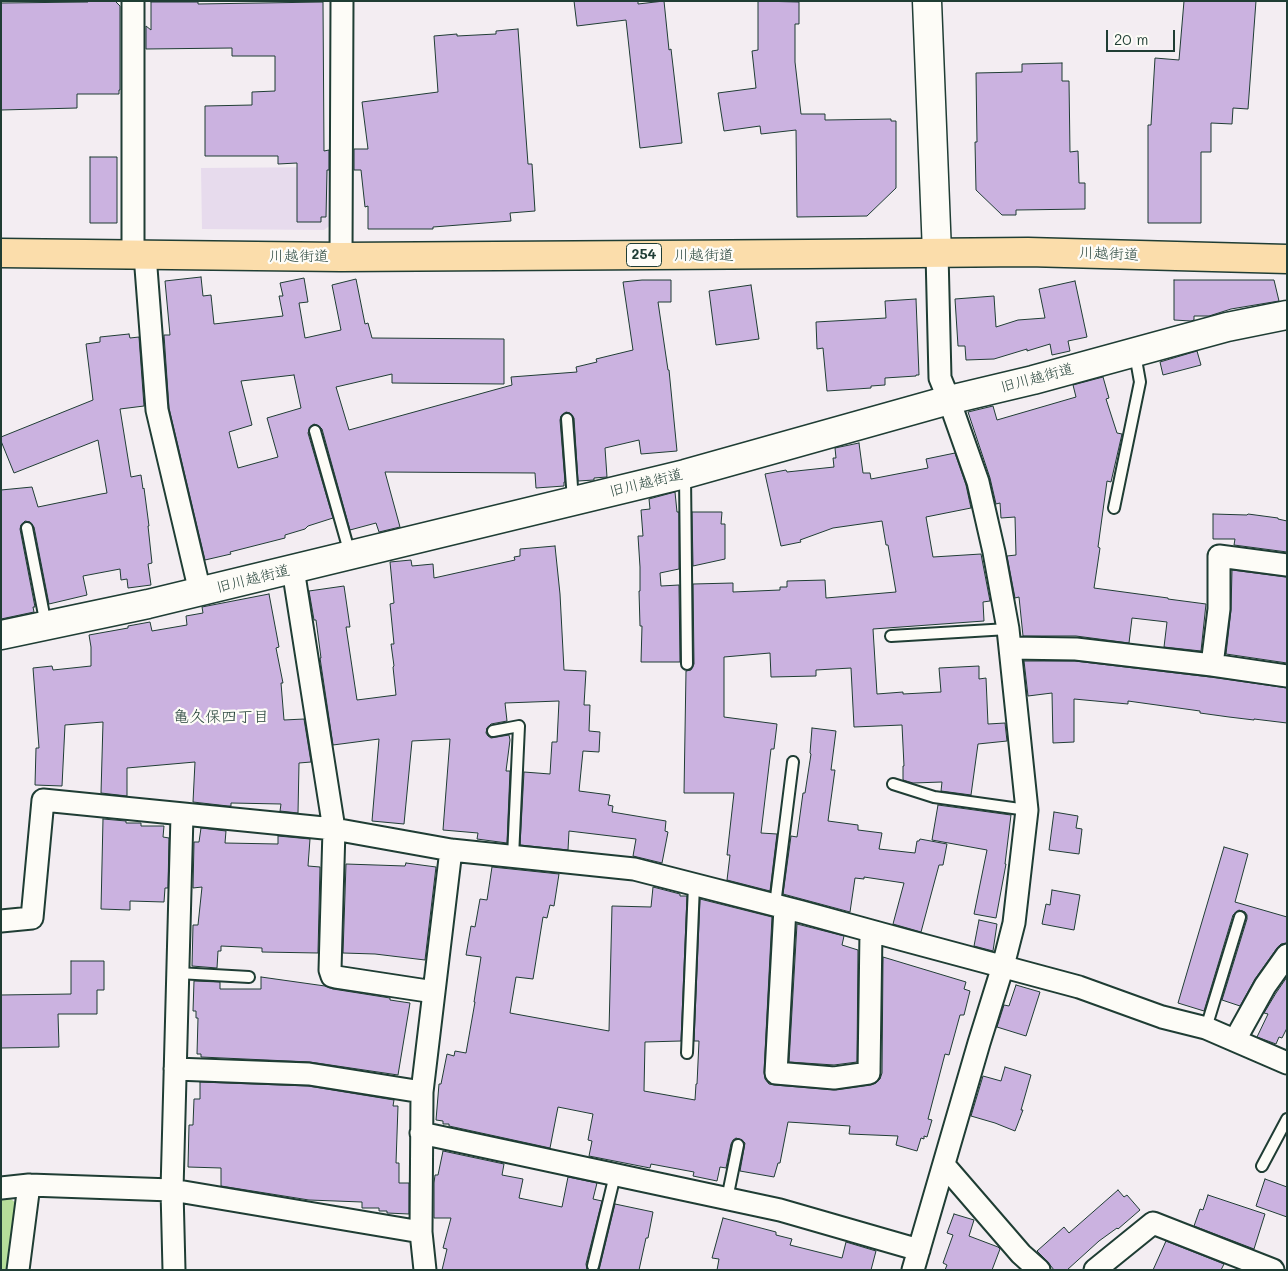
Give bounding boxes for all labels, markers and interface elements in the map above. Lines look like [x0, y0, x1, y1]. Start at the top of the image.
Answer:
scale bar [1108, 20, 1177, 52]
text: 20 m [1114, 29, 1148, 49]
road number: 254 [626, 244, 662, 266]
street label: 川越街道 [1079, 244, 1139, 264]
street label: 川越街道 [674, 246, 734, 264]
street label: 川越街道 [269, 247, 329, 265]
street label: 旧川越街道 [998, 360, 1076, 396]
street label: 旧川越街道 [607, 465, 685, 501]
street label: 旧川越街道 [214, 561, 292, 597]
district label: 亀久保四丁目 [173, 707, 269, 727]

